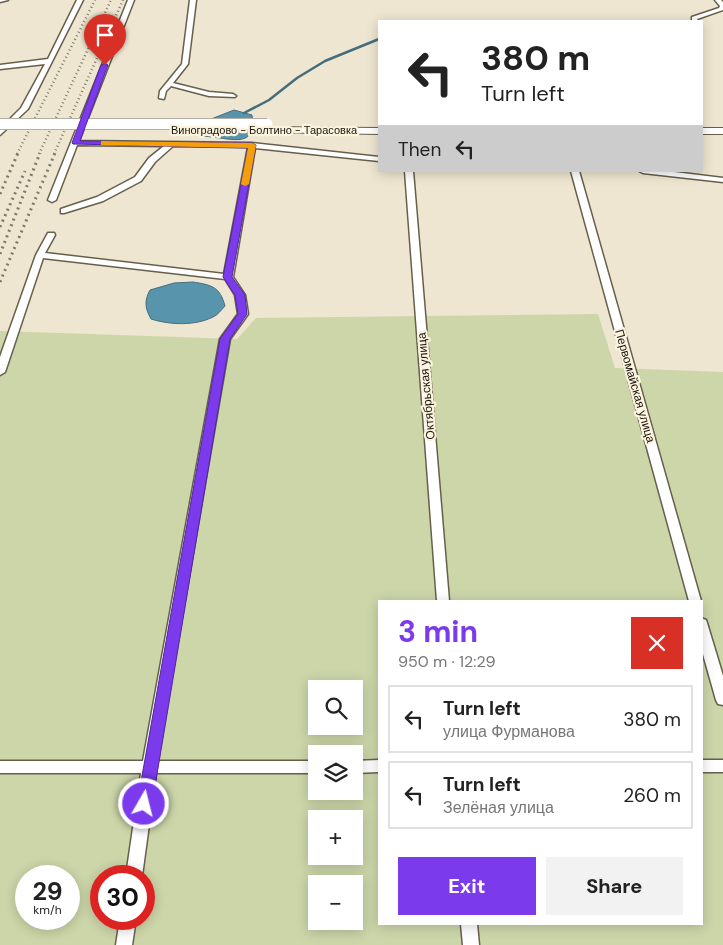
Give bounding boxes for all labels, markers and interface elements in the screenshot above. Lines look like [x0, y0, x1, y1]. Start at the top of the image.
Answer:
pin [84, 14, 126, 65]
icon: arrive [91, 21, 119, 49]
text: 380 m [481, 35, 590, 81]
icon: left [398, 40, 463, 105]
text: Turn left [481, 79, 565, 108]
street label: Виноградово - Болтино - Тарасовка [171, 123, 358, 137]
icon: left [451, 135, 479, 163]
text: Then [398, 137, 441, 162]
street label: Первомайская улица [611, 327, 659, 445]
street label: Октябрьская улица [413, 331, 439, 440]
text: 3 min [398, 612, 478, 651]
button: close [631, 617, 683, 669]
text: 950 m · 12:29 [398, 651, 496, 672]
map controls [308, 680, 363, 930]
button: search [308, 680, 363, 735]
text: Turn left [443, 696, 521, 721]
icon: left [400, 705, 428, 733]
text: 380 m [623, 707, 681, 732]
text: улица Фурманова [443, 721, 575, 742]
button: layers [308, 745, 363, 800]
text: Turn left [443, 772, 521, 797]
position arrow [117, 777, 169, 829]
icon: left [400, 781, 428, 809]
text: 260 m [623, 783, 681, 808]
text: Зелёная улица [443, 797, 554, 818]
button: + [308, 810, 363, 865]
button: Exit [398, 857, 536, 915]
button: Share [546, 857, 683, 915]
speed limit sign: 30 [90, 865, 155, 930]
text: 29 [32, 875, 63, 908]
button: − [308, 875, 363, 930]
text: km/h [33, 902, 62, 918]

